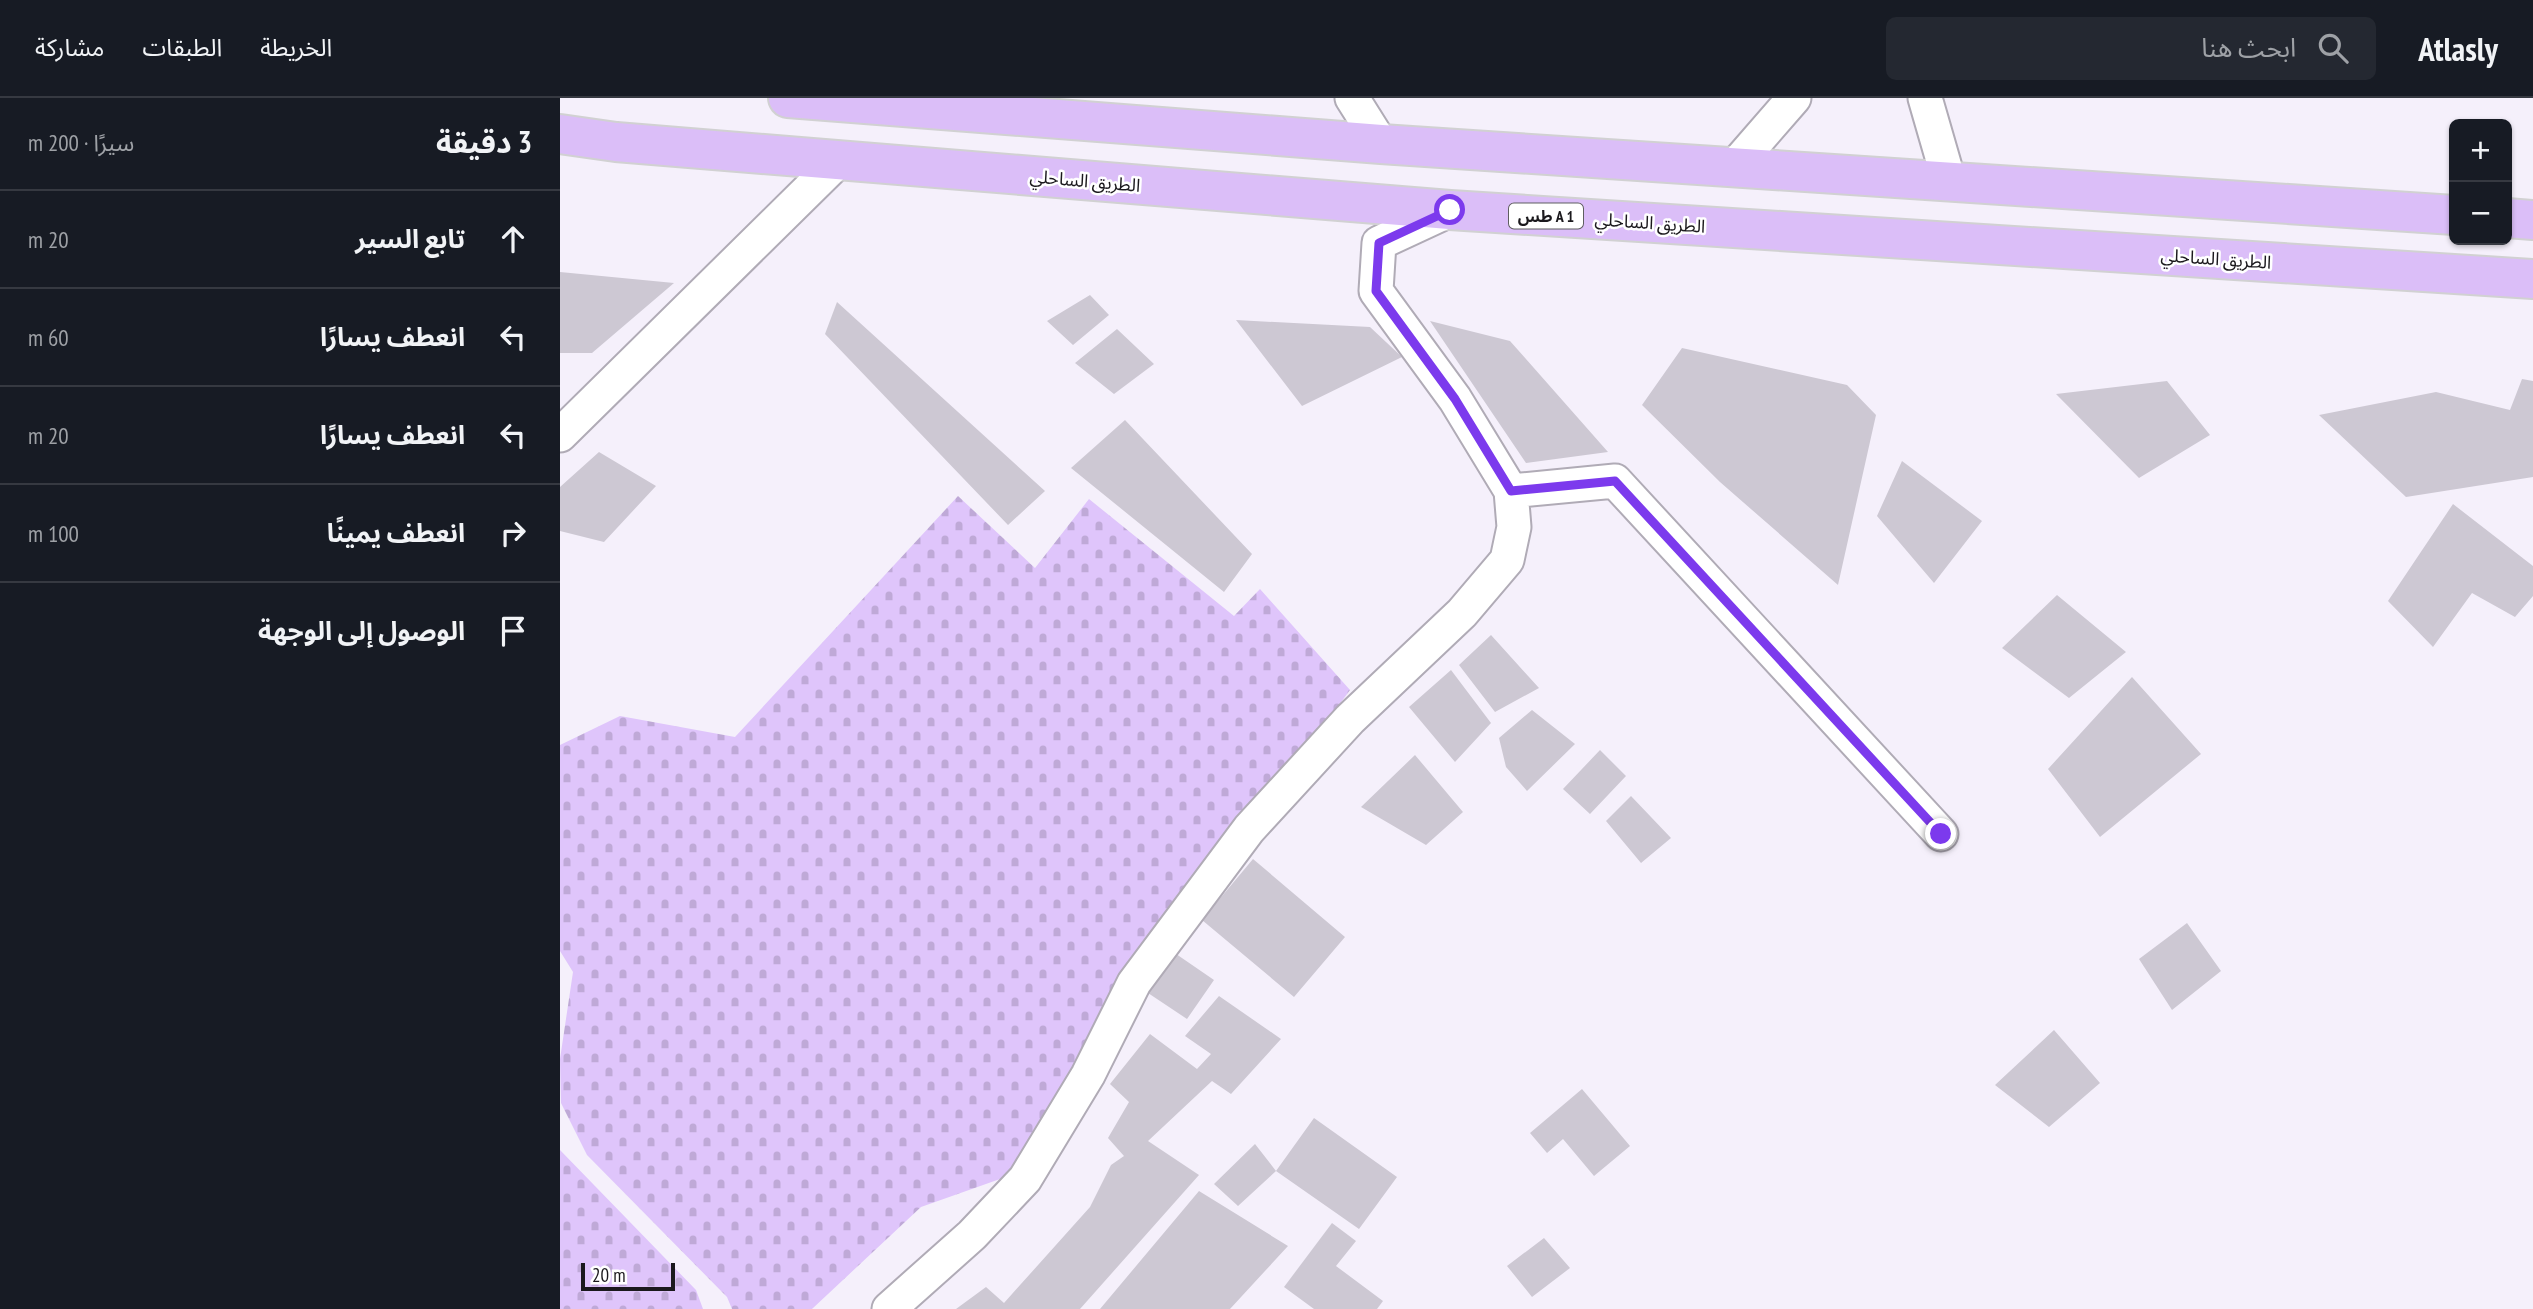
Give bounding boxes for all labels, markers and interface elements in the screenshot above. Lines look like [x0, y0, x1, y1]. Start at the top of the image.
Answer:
search box [1886, 17, 2376, 80]
text: Atlasly [2418, 27, 2498, 70]
icon: search [2314, 29, 2352, 67]
text: ابحث هنا [2201, 31, 2296, 64]
text: مشاركة [35, 32, 104, 63]
text: الطبقات [142, 32, 222, 63]
text: الخريطة [260, 32, 332, 63]
map controls [2449, 119, 2512, 245]
button: + [2449, 119, 2512, 182]
text: 3 دقيقة [436, 122, 532, 161]
text: سيرًا · 200 m [28, 128, 134, 157]
street label: الطريق الساحلي [1029, 164, 1141, 199]
button: − [2449, 182, 2512, 245]
route start [1434, 194, 1465, 225]
road number: طس A 1 [1509, 204, 1583, 228]
street label: الطريق الساحلي [1594, 207, 1706, 240]
icon: ahead [494, 220, 532, 258]
text: تابع السير [355, 222, 465, 255]
text: 20 m [28, 225, 69, 254]
street label: الطريق الساحلي [2160, 243, 2272, 276]
icon: left [494, 318, 532, 356]
text: انعطف يسارًا [320, 320, 465, 353]
text: 60 m [28, 323, 69, 352]
icon: left [494, 416, 532, 454]
text: انعطف يسارًا [320, 418, 465, 451]
text: 20 m [28, 421, 69, 450]
icon: right [494, 514, 532, 552]
text: انعطف يمينًا [327, 516, 465, 549]
text: 100 m [28, 519, 79, 548]
icon: arrive [494, 612, 532, 650]
text: الوصول إلى الوجهة [258, 614, 465, 647]
route end [1925, 818, 1956, 849]
scale bar [581, 1260, 676, 1292]
text: 20 m [592, 1263, 626, 1287]

